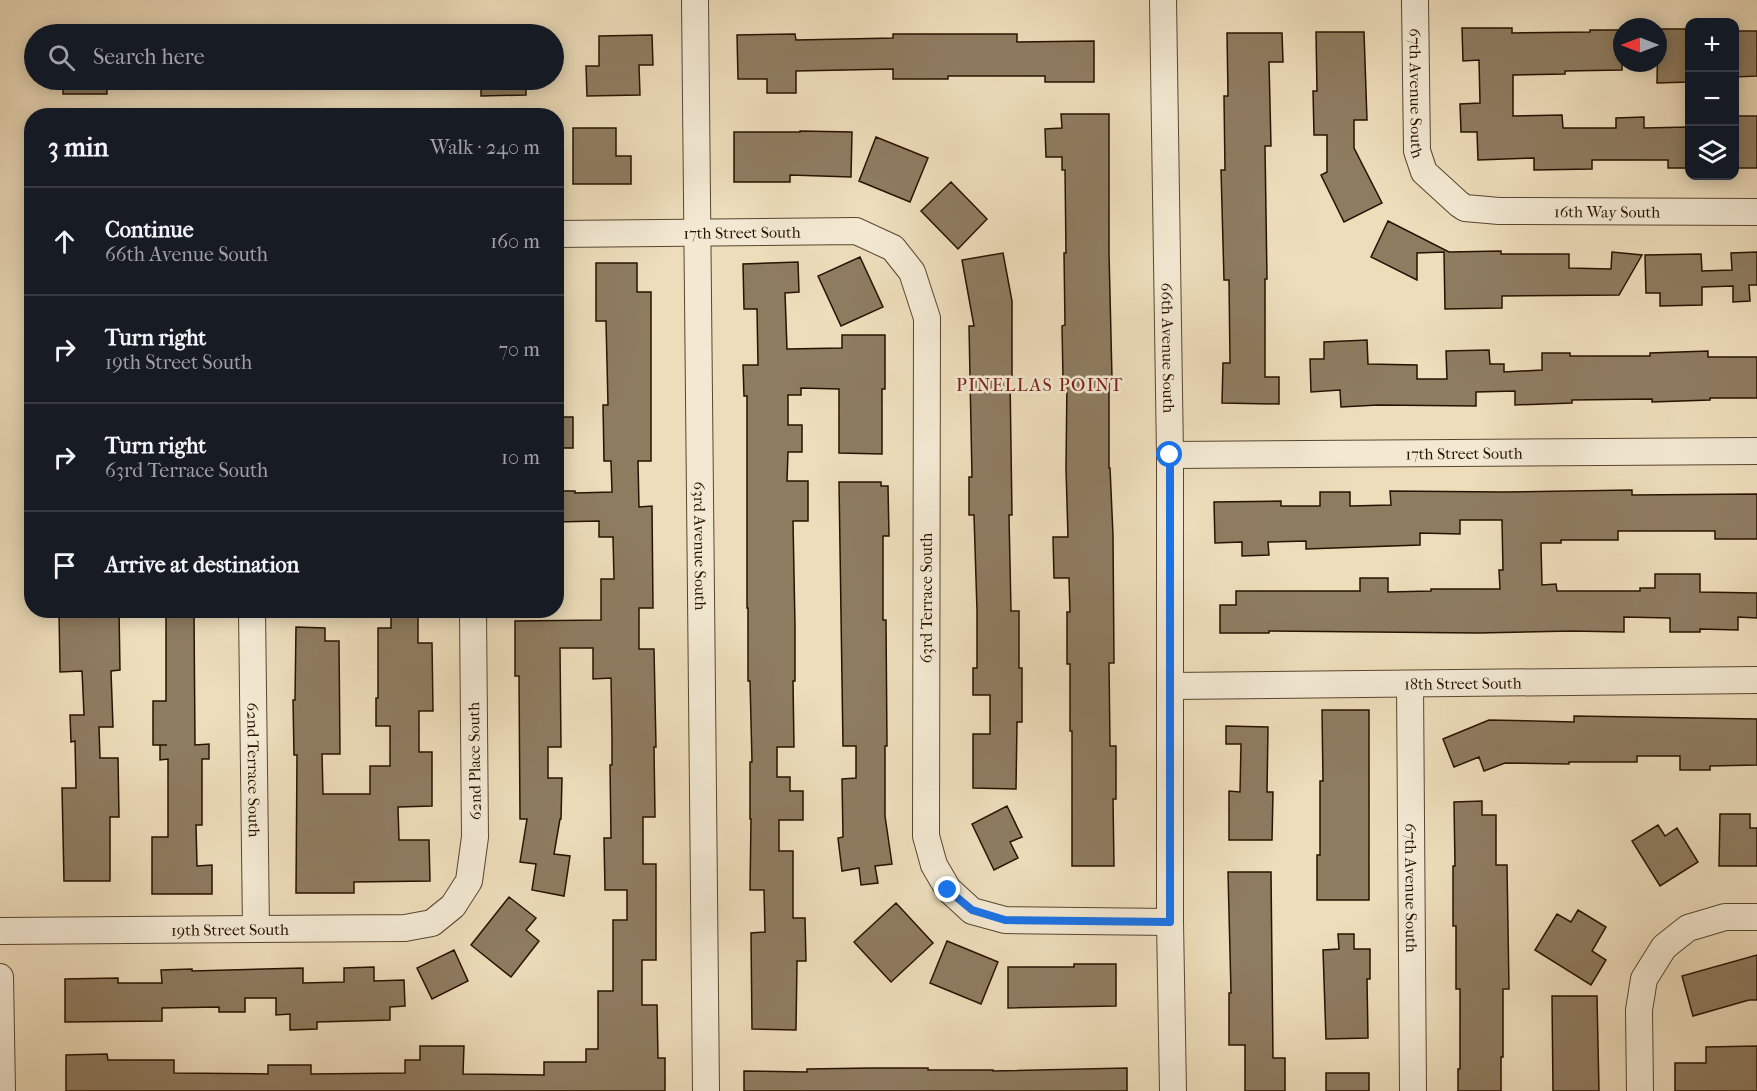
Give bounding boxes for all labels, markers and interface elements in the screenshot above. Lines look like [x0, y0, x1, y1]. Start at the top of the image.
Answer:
north arrow [1613, 18, 1667, 72]
map controls [1685, 18, 1739, 180]
button: + [1685, 18, 1739, 72]
search box [24, 24, 564, 90]
street label: 67th Avenue South [1405, 28, 1428, 161]
icon: search [45, 41, 78, 74]
text: Search here [93, 44, 205, 70]
button: − [1685, 72, 1739, 126]
button: layers [1685, 126, 1739, 180]
text: 3 min [48, 132, 109, 163]
text: Walk · 240 m [430, 136, 540, 159]
street label: 16th Way South [1554, 202, 1660, 222]
text: Continue [105, 217, 194, 243]
street label: 17th Street South [683, 223, 801, 243]
icon: ahead [48, 225, 81, 258]
text: 160 m [490, 230, 540, 253]
text: 66th Avenue South [105, 243, 268, 266]
street label: 66th Avenue South [1157, 283, 1178, 413]
text: Turn right [105, 325, 206, 351]
icon: right [48, 333, 81, 366]
text: 70 m [498, 338, 540, 361]
text: 19th Street South [105, 351, 252, 374]
district label: PINELLAS POINT [956, 375, 1124, 396]
text: Turn right [105, 433, 206, 459]
icon: right [48, 441, 81, 474]
route start [1156, 441, 1182, 467]
street label: 17th Street South [1405, 444, 1523, 463]
text: 10 m [501, 446, 540, 469]
text: 63rd Terrace South [105, 459, 268, 482]
street label: 63rd Avenue South [690, 481, 710, 611]
street label: 63rd Terrace South [917, 533, 936, 663]
icon: arrive [48, 549, 81, 582]
text: Arrive at destination [105, 552, 299, 578]
street label: 18th Street South [1404, 673, 1522, 694]
street label: 62nd Terrace South [243, 702, 264, 838]
street label: 62nd Place South [464, 702, 485, 820]
street label: 67th Avenue South [1401, 823, 1421, 953]
route end [934, 876, 960, 902]
street label: 19th Street South [171, 920, 289, 940]

